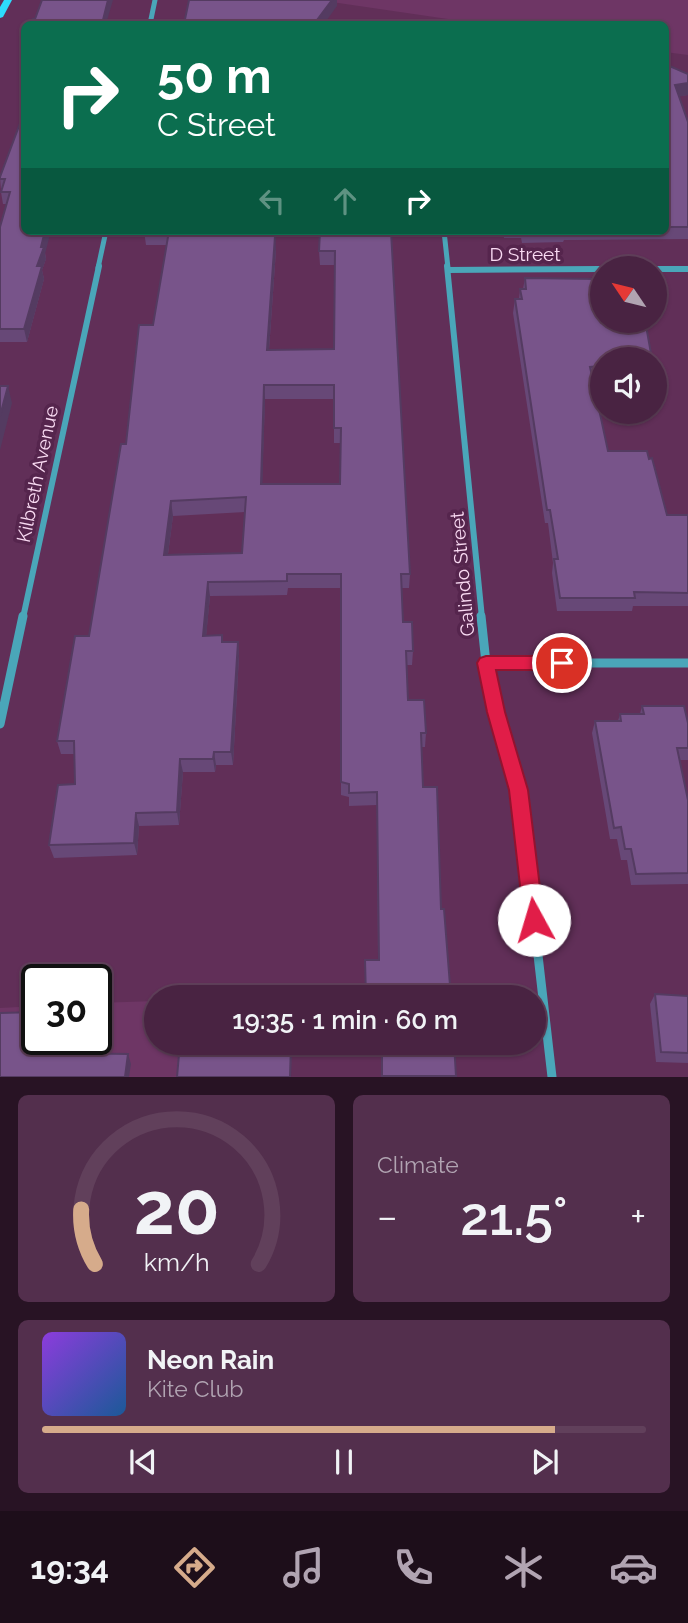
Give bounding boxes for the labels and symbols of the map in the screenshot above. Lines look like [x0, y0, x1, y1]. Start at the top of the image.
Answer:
street label: D Street [489, 243, 561, 265]
north arrow [590, 256, 667, 332]
street label: Kilbreth Avenue [12, 404, 62, 544]
street label: Galindo Street [446, 510, 478, 637]
pin [532, 633, 592, 693]
position arrow [497, 883, 571, 957]
speed limit sign: 30 [21, 964, 112, 1055]

